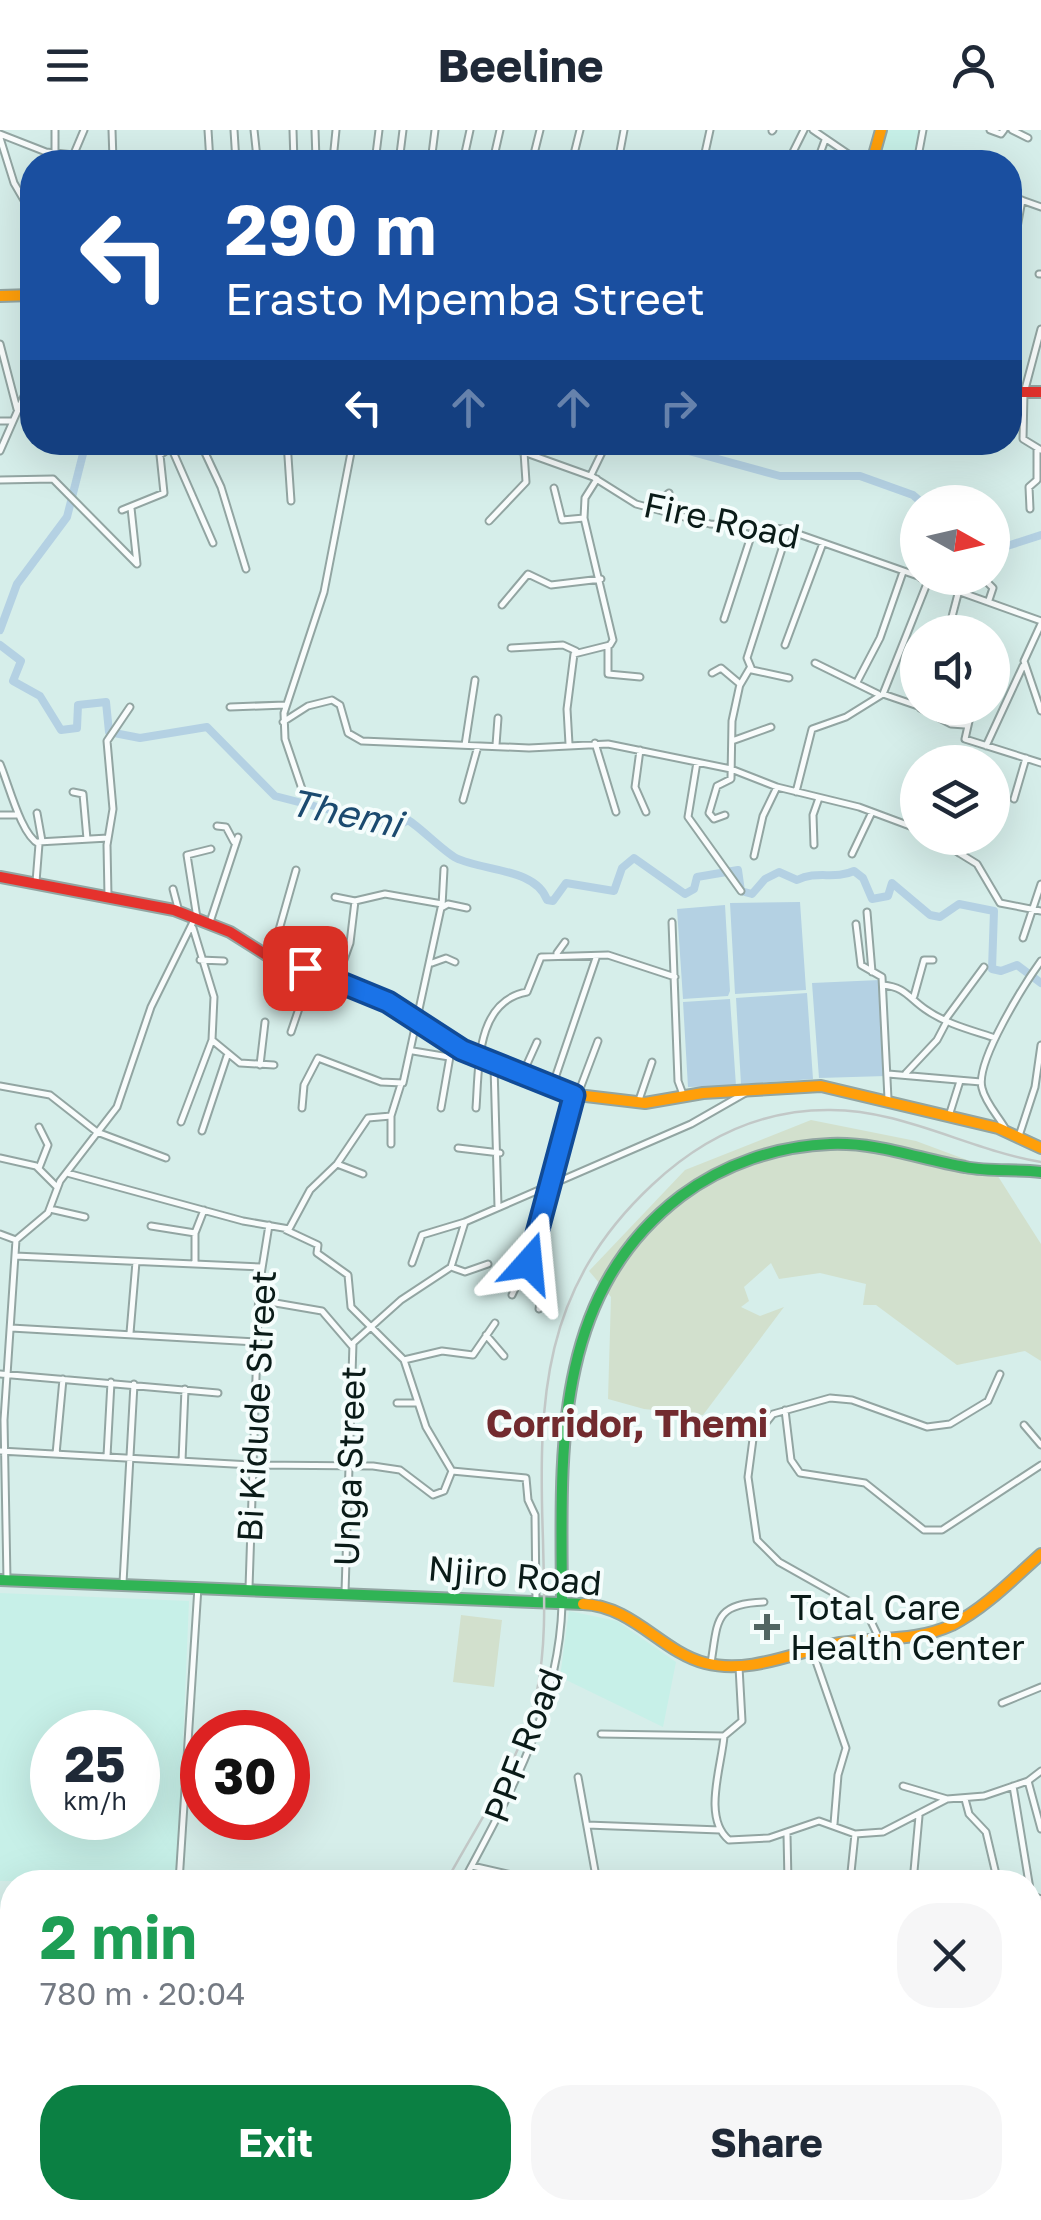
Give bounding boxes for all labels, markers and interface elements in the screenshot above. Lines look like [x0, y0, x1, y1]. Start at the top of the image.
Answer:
icon: menu [40, 38, 95, 93]
text: Beeline [437, 38, 604, 92]
icon: person [946, 38, 1001, 93]
text: 290 m [225, 186, 436, 270]
icon: left [60, 190, 190, 320]
text: Erasto Mpemba Street [225, 271, 705, 325]
icon: left [336, 380, 391, 435]
icon: ahead [441, 380, 496, 435]
icon: ahead [546, 380, 601, 435]
icon: right [651, 380, 706, 435]
street label: Fire Road [640, 483, 804, 557]
north arrow [900, 485, 1010, 595]
map controls [900, 485, 1010, 855]
button: sound [900, 615, 1010, 725]
button: layers [900, 745, 1010, 855]
water label: Themi [286, 778, 410, 847]
pin [263, 926, 348, 1011]
icon: arrive [278, 941, 333, 996]
position arrow [477, 1211, 581, 1315]
street label: Bi Kidude Street [228, 1269, 284, 1543]
street label: Unga Street [325, 1365, 373, 1567]
district label: Corridor, Themi [486, 1400, 768, 1445]
street label: Njiro Road [426, 1546, 604, 1604]
place label: Total Care Health Center [790, 1586, 1025, 1668]
marker: Total Care Health Center [754, 1614, 780, 1640]
street label: PPF Road [475, 1662, 571, 1828]
speed limit sign: 30 [180, 1710, 310, 1840]
text: 25 [64, 1733, 125, 1793]
text: km/h [63, 1785, 127, 1816]
text: 2 min [40, 1900, 197, 1972]
button: close [897, 1903, 1002, 2008]
text: 780 m · 20:04 [40, 1974, 246, 2012]
button: Exit [40, 2085, 511, 2200]
button: Share [531, 2085, 1002, 2200]

